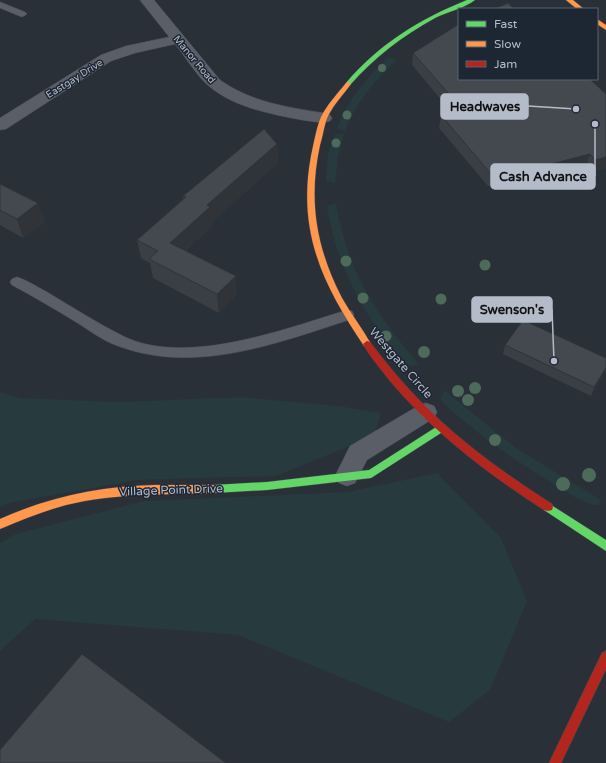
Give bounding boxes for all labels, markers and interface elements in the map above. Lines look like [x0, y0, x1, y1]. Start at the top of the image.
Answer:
legend [458, 8, 598, 80]
text: Fast [494, 17, 518, 31]
street label: Manor Road [171, 33, 218, 86]
text: Slow [494, 37, 521, 51]
street label: Eastgay Drive [44, 56, 106, 101]
text: Jam [494, 57, 517, 71]
callout: Headwaves [441, 94, 528, 119]
text: Headwaves [450, 99, 520, 115]
callout: Cash Advance [491, 164, 595, 189]
text: Cash Advance [499, 169, 588, 185]
callout: Swenson's [472, 297, 552, 322]
text: Swenson's [480, 302, 544, 318]
street label: Westgate Circle [366, 325, 436, 401]
street label: Village Point Drive [119, 481, 223, 499]

